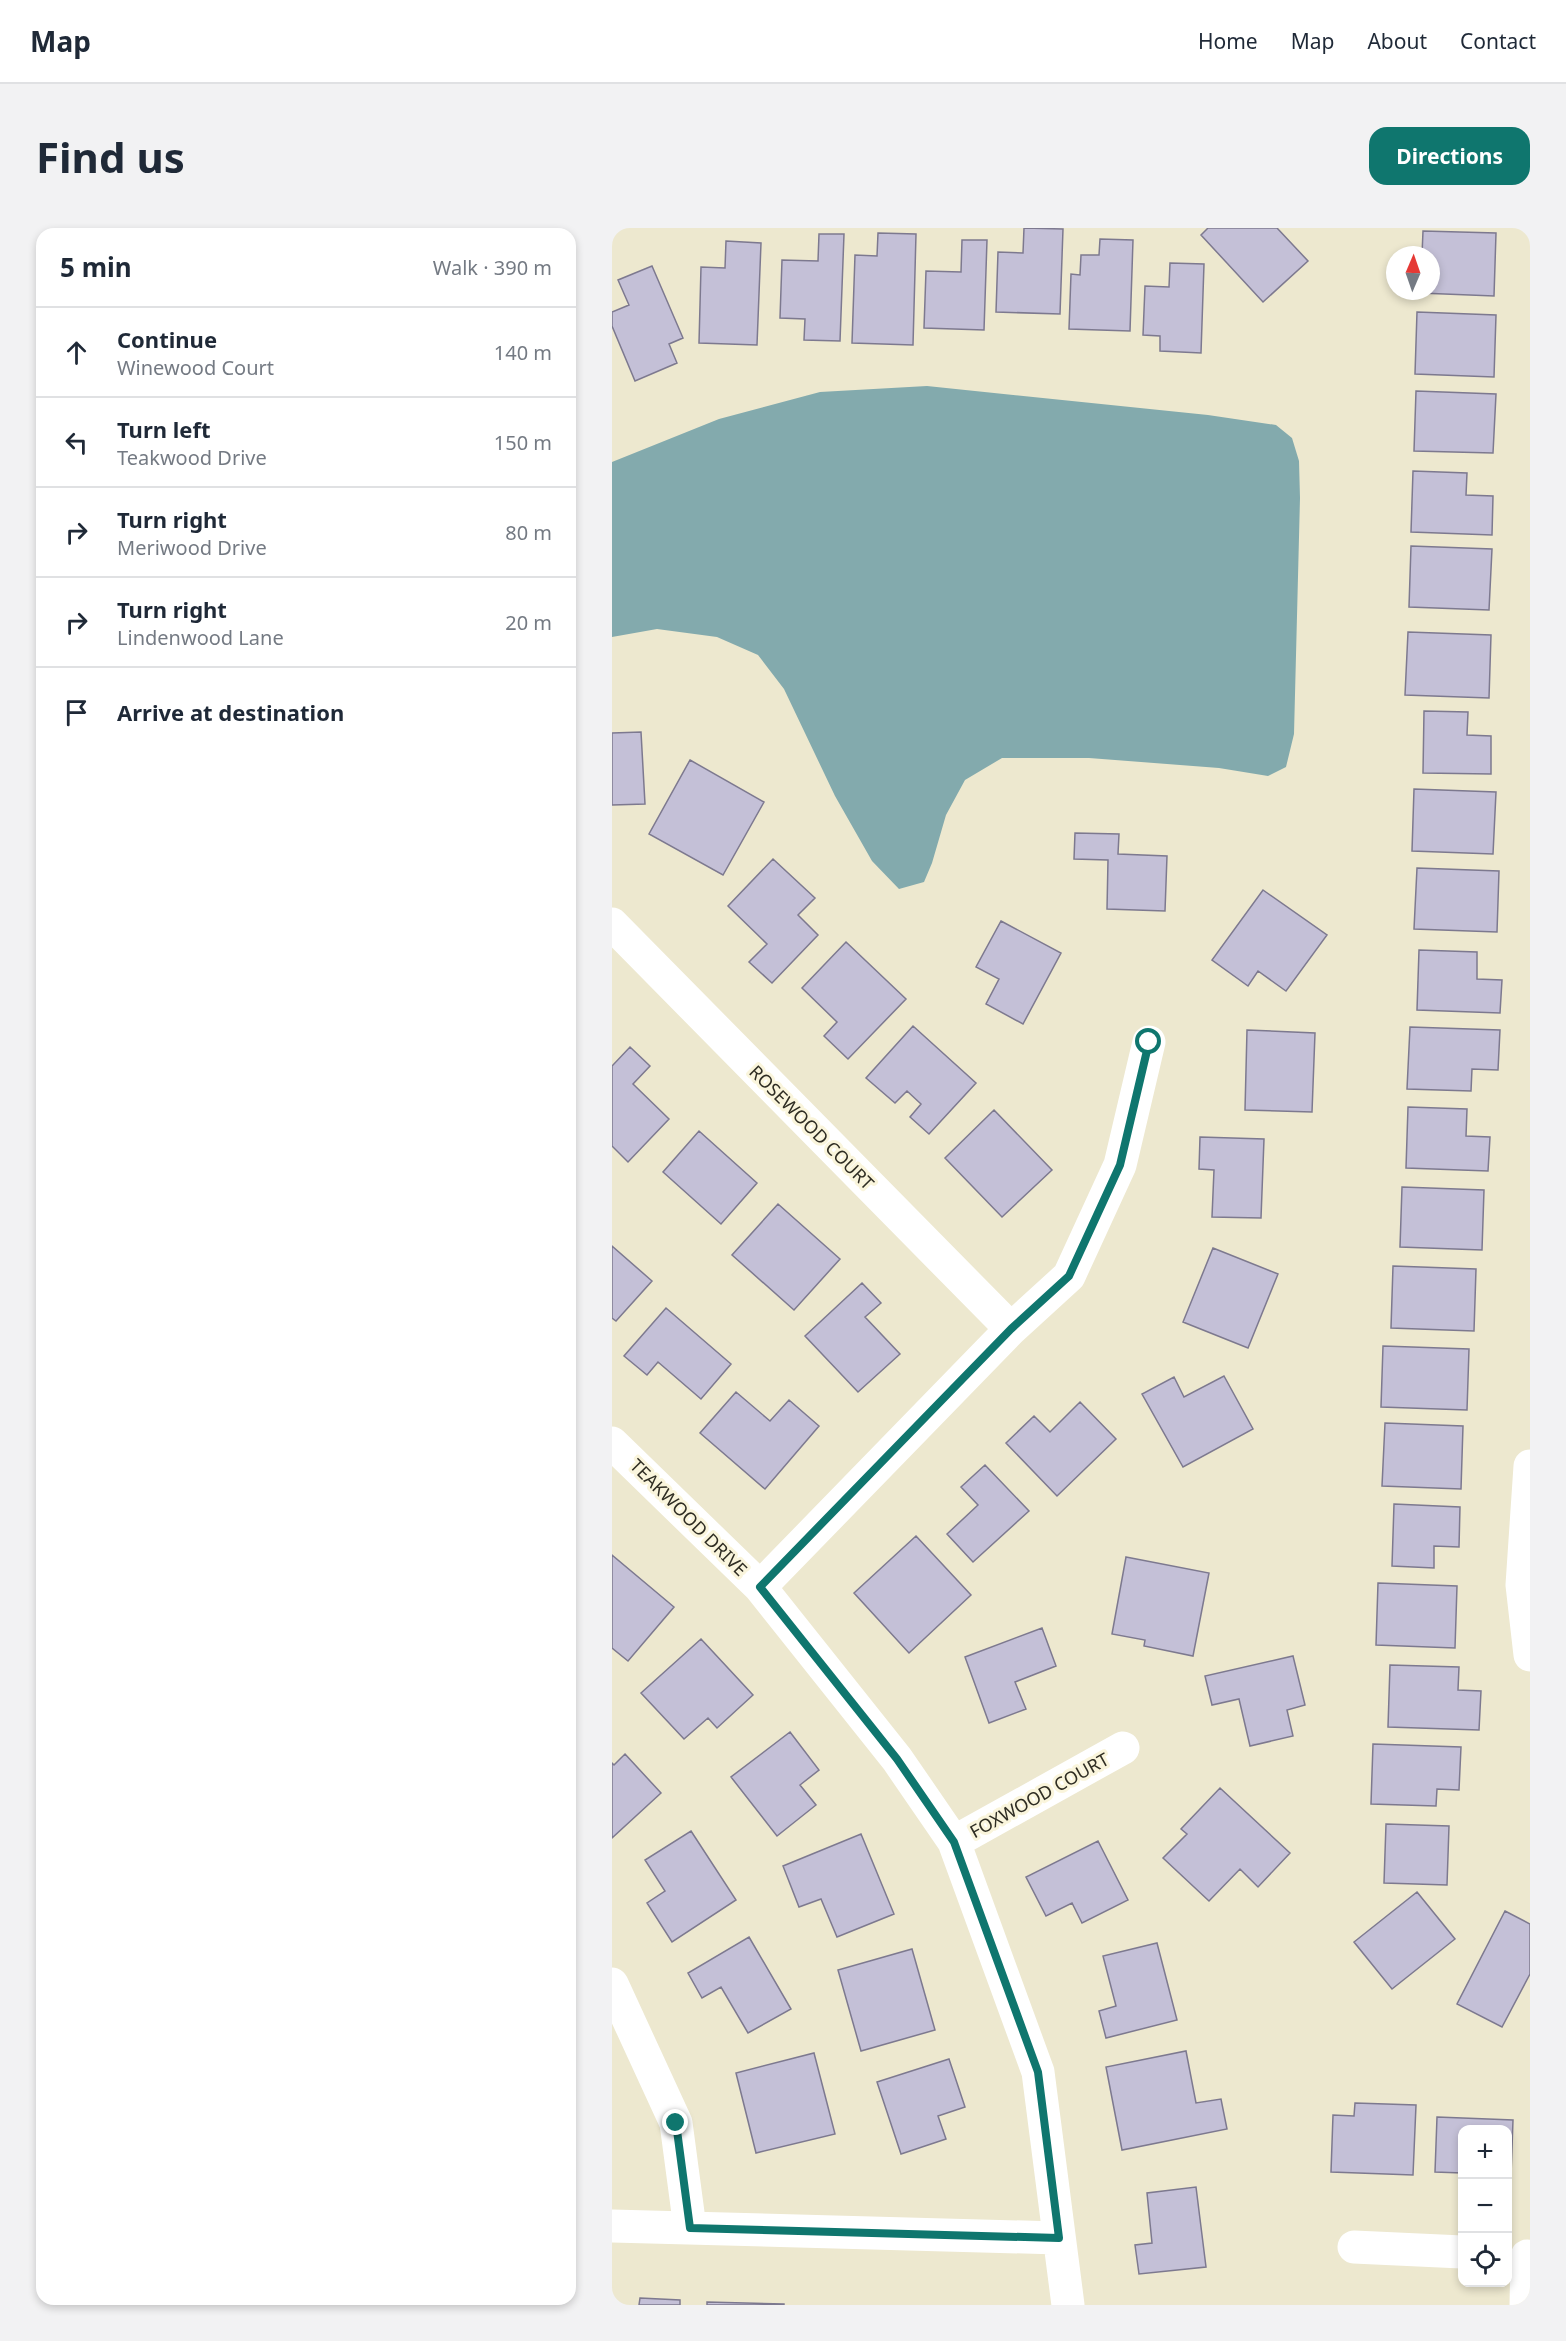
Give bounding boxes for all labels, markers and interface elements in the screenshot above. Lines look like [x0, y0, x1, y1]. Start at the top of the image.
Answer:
text: Map [30, 22, 91, 60]
text: Home [1198, 27, 1258, 55]
text: Map [1291, 27, 1334, 55]
text: About [1367, 27, 1427, 55]
text: Contact [1460, 27, 1536, 55]
button: Directions [1369, 127, 1530, 185]
text: Find us [36, 128, 185, 185]
north arrow [1386, 246, 1440, 300]
text: 5 min [60, 249, 132, 285]
text: Walk · 390 m [433, 254, 552, 281]
text: Continue [117, 324, 217, 354]
icon: ahead [60, 336, 93, 369]
text: 140 m [494, 339, 552, 366]
text: Winewood Court [117, 354, 274, 381]
text: Turn left [117, 414, 211, 444]
icon: left [60, 426, 93, 459]
text: 150 m [494, 429, 552, 456]
text: Teakwood Drive [117, 444, 267, 471]
text: Turn right [117, 504, 227, 534]
icon: right [60, 516, 93, 549]
text: 80 m [505, 519, 552, 546]
text: Meriwood Drive [117, 534, 267, 561]
text: Turn right [117, 594, 227, 624]
icon: right [60, 606, 93, 639]
text: 20 m [505, 609, 552, 636]
text: Lindenwood Lane [117, 624, 284, 651]
icon: arrive [60, 696, 93, 729]
text: Arrive at destination [117, 697, 344, 727]
route start [1135, 1028, 1161, 1054]
street label: ROSEWOOD COURT [744, 1059, 880, 1195]
street label: TEAKWOOD DRIVE [625, 1453, 753, 1581]
street label: FOXWOOD COURT [965, 1747, 1113, 1843]
route end [662, 2109, 688, 2135]
map controls [1458, 2125, 1512, 2287]
button: + [1458, 2125, 1512, 2179]
button: − [1458, 2179, 1512, 2233]
button: locate [1458, 2233, 1512, 2287]

